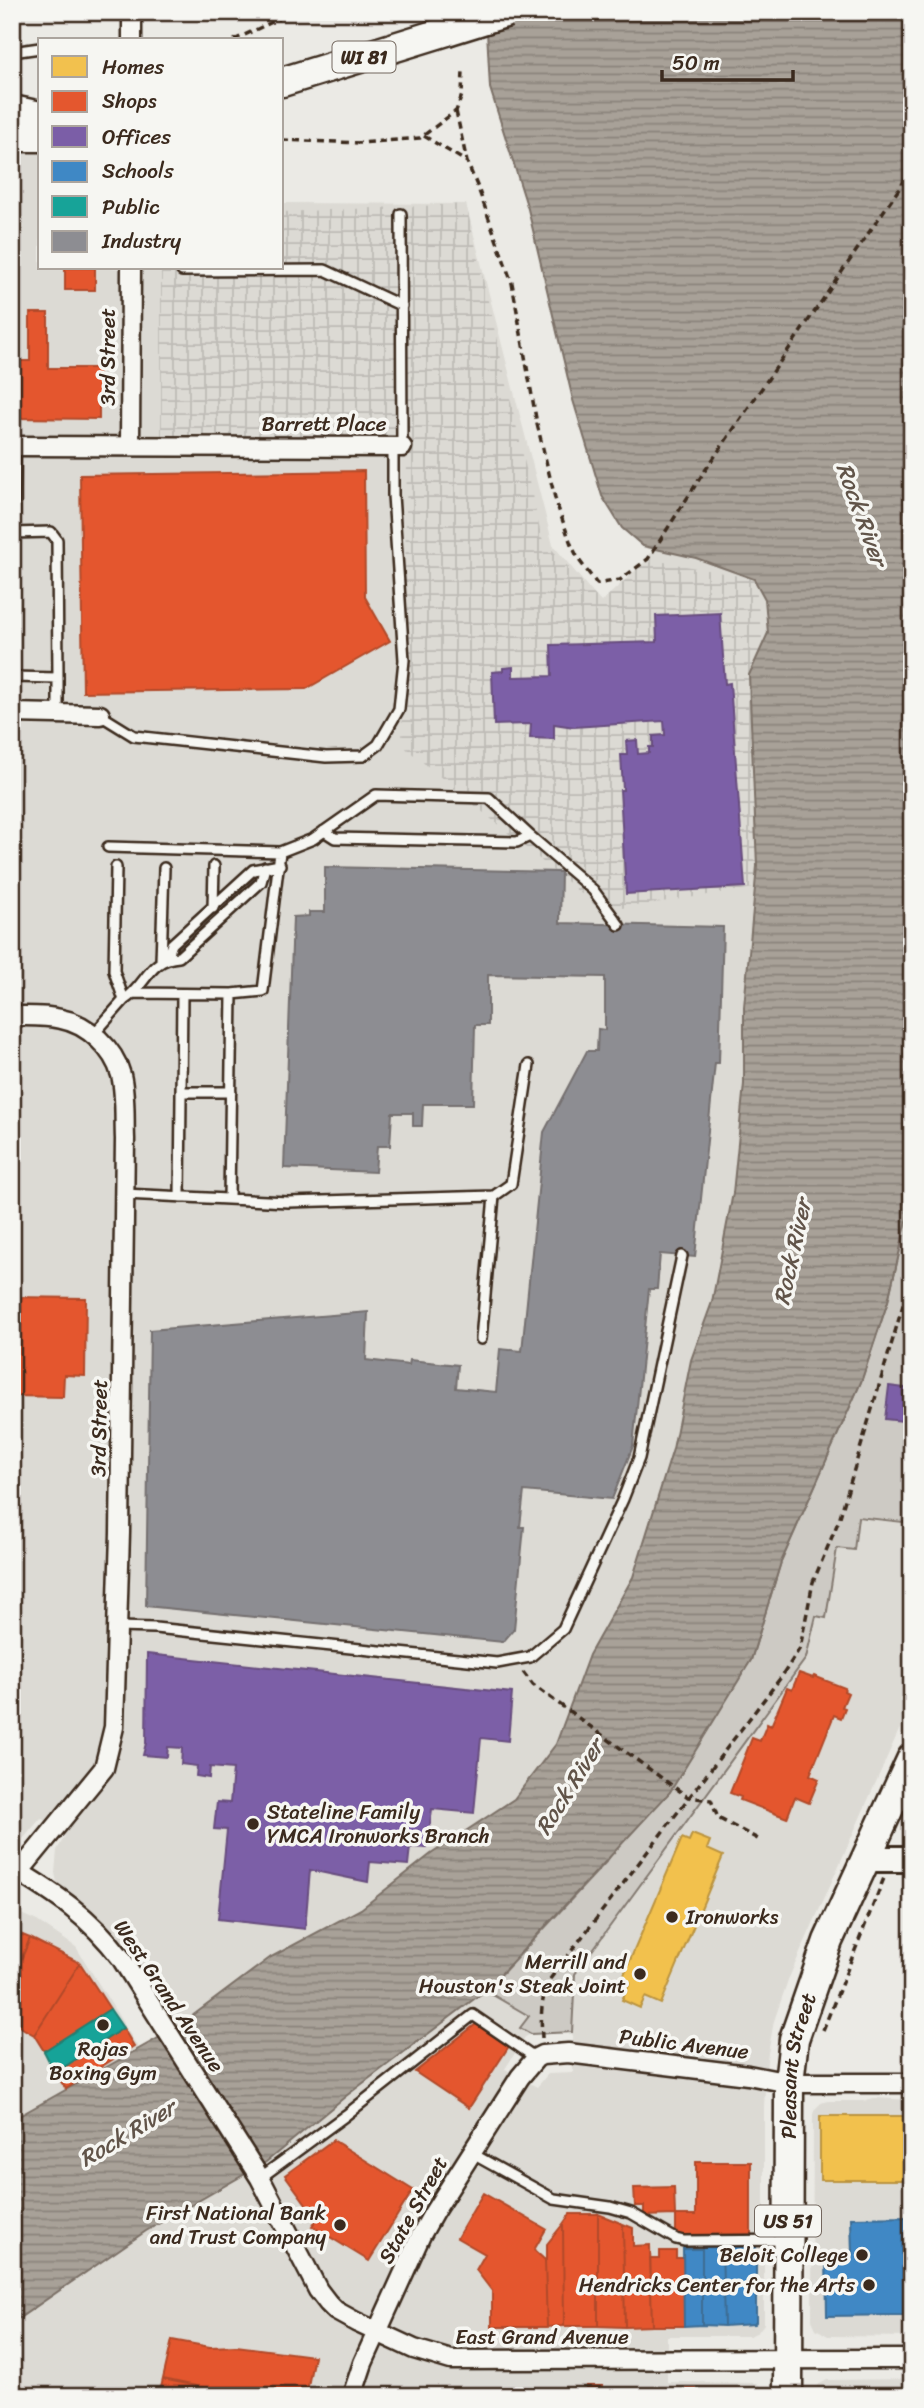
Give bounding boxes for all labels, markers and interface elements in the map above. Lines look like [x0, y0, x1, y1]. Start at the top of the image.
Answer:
legend [38, 38, 284, 270]
scale bar [662, 38, 793, 82]
road number: WI 81 [332, 41, 396, 72]
text: 50 m [672, 44, 720, 82]
text: Homes [102, 48, 164, 86]
text: Shops [102, 82, 157, 120]
text: Offices [102, 118, 171, 156]
text: Schools [102, 152, 174, 190]
text: Public [102, 188, 160, 226]
text: Industry [101, 222, 181, 260]
street label: 3rd Street [89, 308, 127, 406]
street label: Barrett Place [261, 405, 387, 443]
water label: Rock River [824, 457, 901, 576]
water label: Rock River [761, 1191, 825, 1309]
street label: 3rd Street [79, 1379, 119, 1477]
water label: Rock River [524, 1727, 618, 1843]
place label: Stateline Family YMCA Ironworks Branch [267, 1793, 490, 1855]
marker: Stateline Family YMCA Ironworks Branch [245, 1816, 261, 1832]
place label: Ironworks [685, 1898, 779, 1936]
marker: Ironworks [664, 1909, 680, 1925]
street label: West Grand Avenue [103, 1911, 235, 2081]
place label: Merrill and Houston's Steak Joint [419, 1943, 628, 2005]
marker: Merrill and Houston's Steak Joint [632, 1966, 648, 1982]
street label: Pleasant Street [770, 1988, 828, 2139]
marker: Rojas Boxing Gym [95, 2017, 111, 2033]
street label: Public Avenue [617, 2017, 751, 2071]
place label: Rojas Boxing Gym [49, 2030, 157, 2092]
water label: Rock River [71, 2086, 188, 2179]
street label: State Street [368, 2149, 458, 2271]
place label: First National Bank and Trust Company [146, 2194, 326, 2256]
road number: US 51 [755, 2206, 821, 2236]
marker: First National Bank and Trust Company [332, 2217, 348, 2233]
place label: Beloit College [720, 2236, 848, 2274]
marker: Beloit College [854, 2247, 870, 2263]
place label: Hendricks Center for the Arts [579, 2266, 855, 2304]
marker: Hendricks Center for the Arts [861, 2277, 877, 2293]
street label: East Grand Avenue [455, 2318, 629, 2356]

